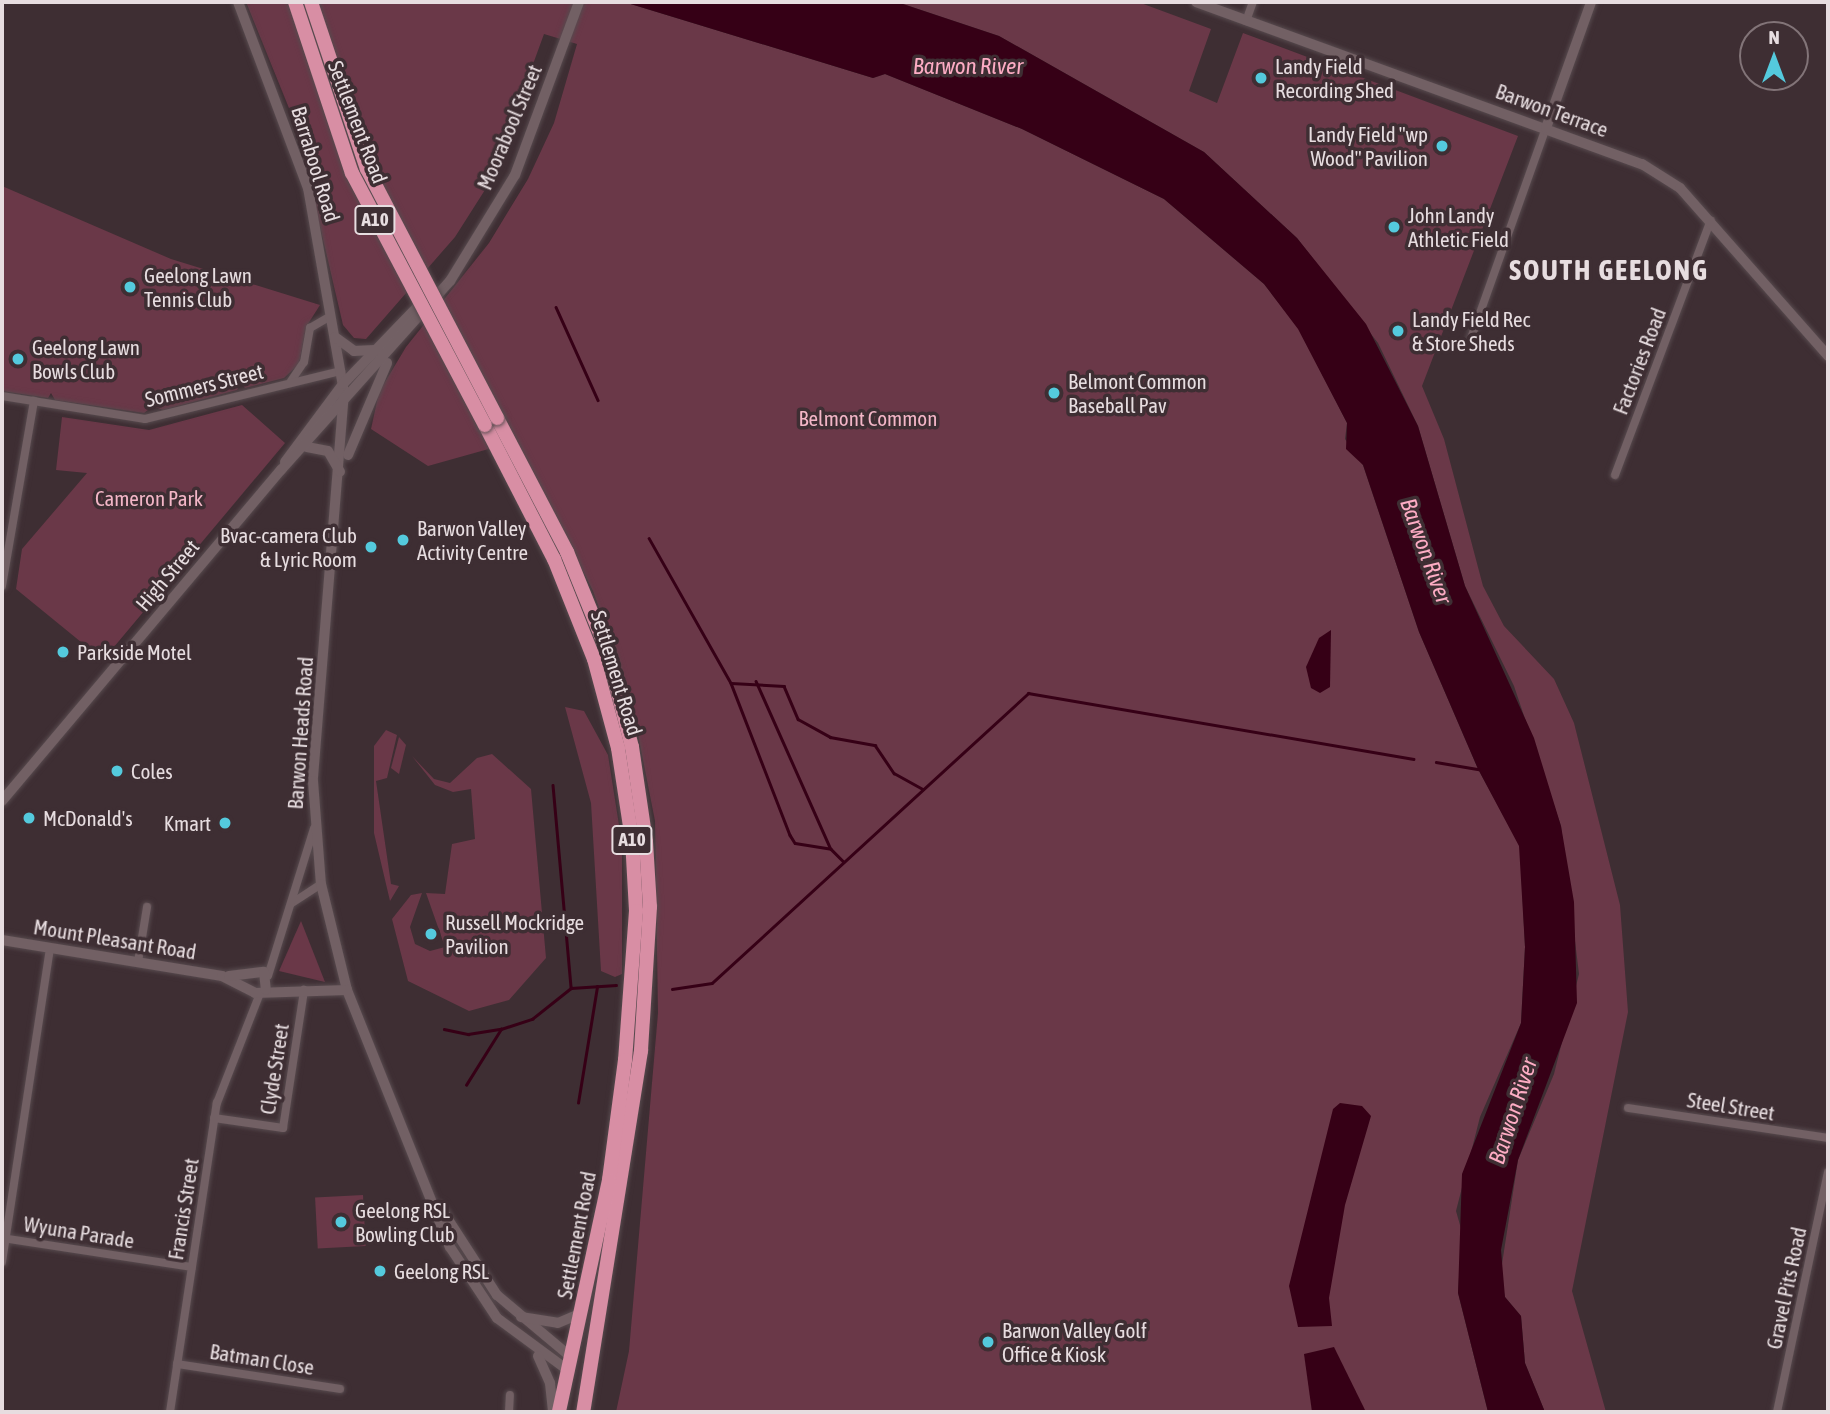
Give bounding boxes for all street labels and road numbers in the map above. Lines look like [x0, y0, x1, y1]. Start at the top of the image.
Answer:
street label: Settlement Road [323, 57, 393, 187]
street label: Moorabool Street [471, 61, 547, 193]
street label: Barwon Terrace [1492, 78, 1612, 142]
street label: Barrabool Road [286, 103, 346, 225]
road number: A10 [354, 204, 396, 235]
street label: Factories Road [1607, 304, 1671, 418]
street label: Sommers Street [142, 358, 266, 412]
street label: High Street [130, 534, 204, 616]
street label: Settlement Road [586, 608, 648, 738]
street label: Barwon Heads Road [282, 656, 318, 810]
road number: A10 [611, 824, 653, 856]
street label: Mount Pleasant Road [32, 914, 198, 964]
street label: Clyde Street [254, 1022, 294, 1116]
street label: Steel Street [1686, 1087, 1776, 1125]
street label: Francis Street [163, 1156, 203, 1262]
street label: Settlement Road [551, 1169, 601, 1301]
street label: Wyuna Parade [22, 1211, 136, 1253]
street label: Gravel Pits Road [1761, 1225, 1811, 1351]
street label: Batman Close [208, 1338, 316, 1380]

